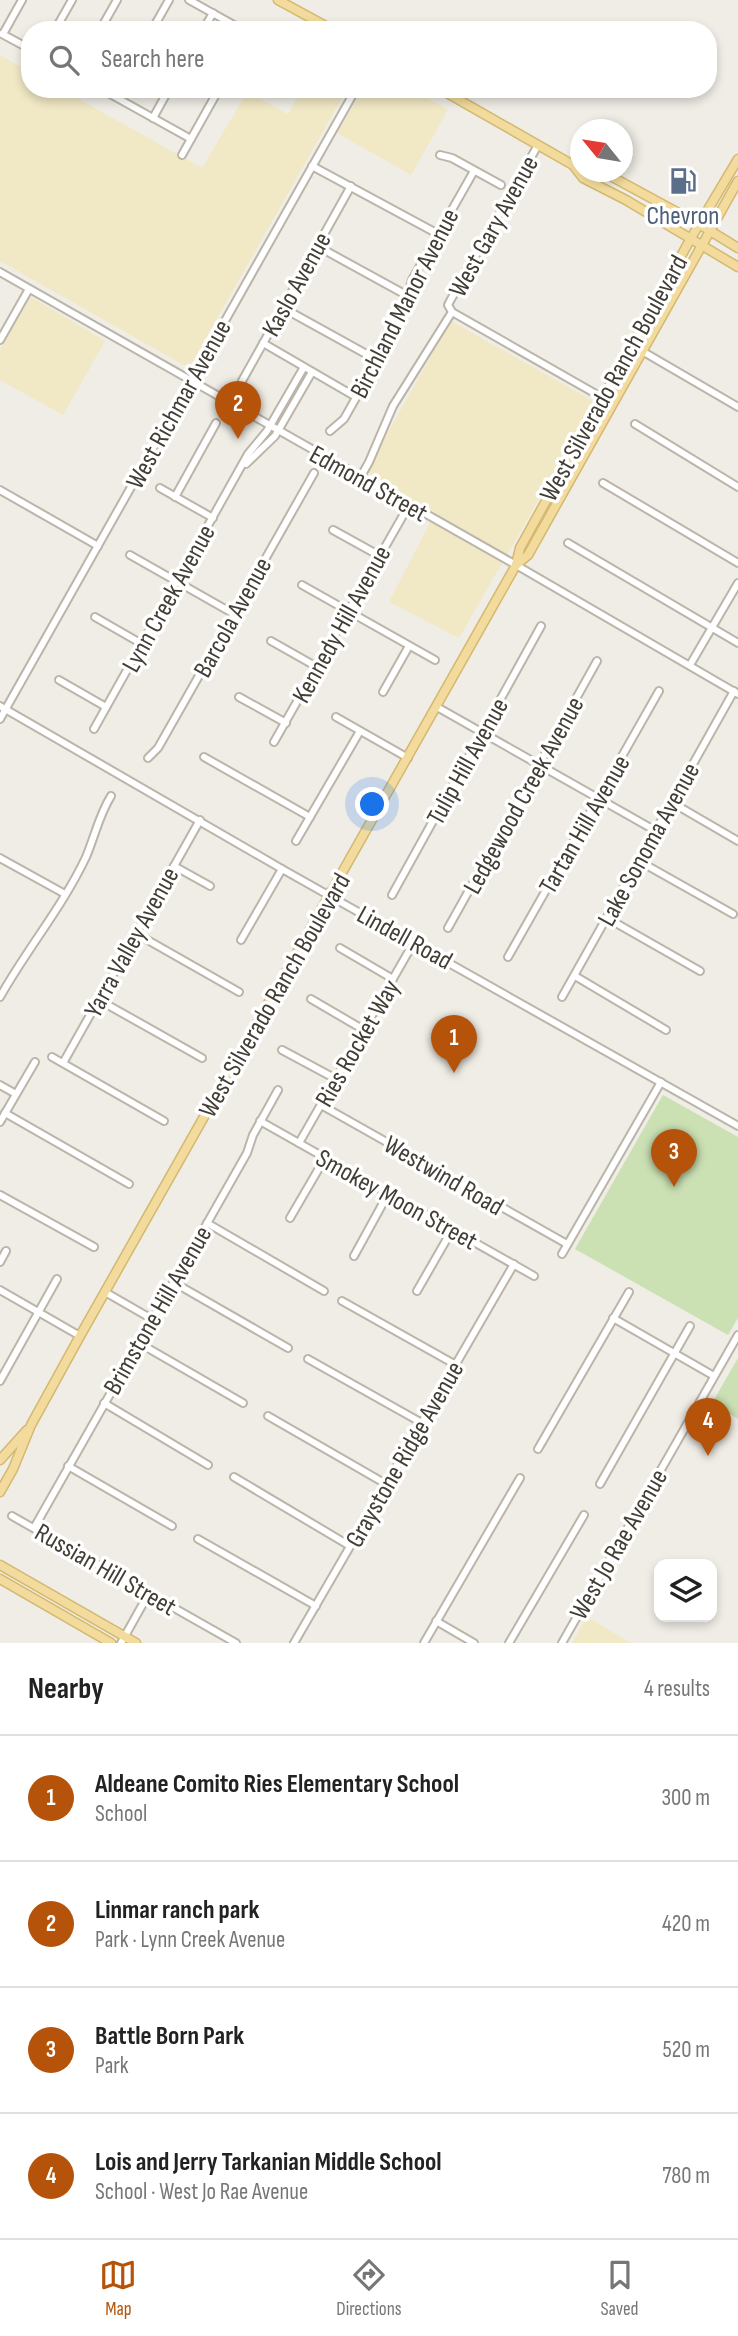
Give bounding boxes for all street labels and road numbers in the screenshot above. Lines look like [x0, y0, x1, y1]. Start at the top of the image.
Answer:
street label: West Gary Avenue [443, 151, 546, 303]
street label: Birchland Manor Avenue [344, 204, 466, 404]
street label: Kaslo Avenue [256, 227, 339, 342]
street label: West Silverado Ranch Boulevard [534, 250, 695, 507]
street label: West Richmar Avenue [120, 315, 239, 495]
street label: Edmond Street [304, 439, 433, 529]
street label: Lynn Creek Avenue [116, 520, 223, 678]
street label: Kennedy Hill Avenue [286, 541, 398, 709]
street label: Barcola Avenue [188, 552, 279, 683]
street label: Ledgewood Creek Avenue [457, 692, 591, 900]
street label: Tulip Hill Avenue [421, 693, 516, 831]
street label: Tartan Hill Avenue [533, 750, 638, 900]
street label: Lake Sonoma Avenue [592, 758, 707, 932]
street label: Yarra Valley Avenue [78, 862, 186, 1023]
street label: West Silverado Ranch Boulevard [193, 868, 358, 1123]
street label: Lindell Road [351, 900, 457, 977]
street label: Ries Rocket Way [309, 975, 407, 1113]
street label: Westwind Road [378, 1130, 509, 1223]
street label: Smokey Moon Street [310, 1143, 482, 1257]
street label: Brimstone Hill Avenue [97, 1221, 219, 1401]
street label: Graystone Ridge Avenue [339, 1356, 471, 1553]
street label: West Jo Rae Avenue [564, 1464, 675, 1625]
street label: Russian Hill Street [29, 1517, 182, 1623]

